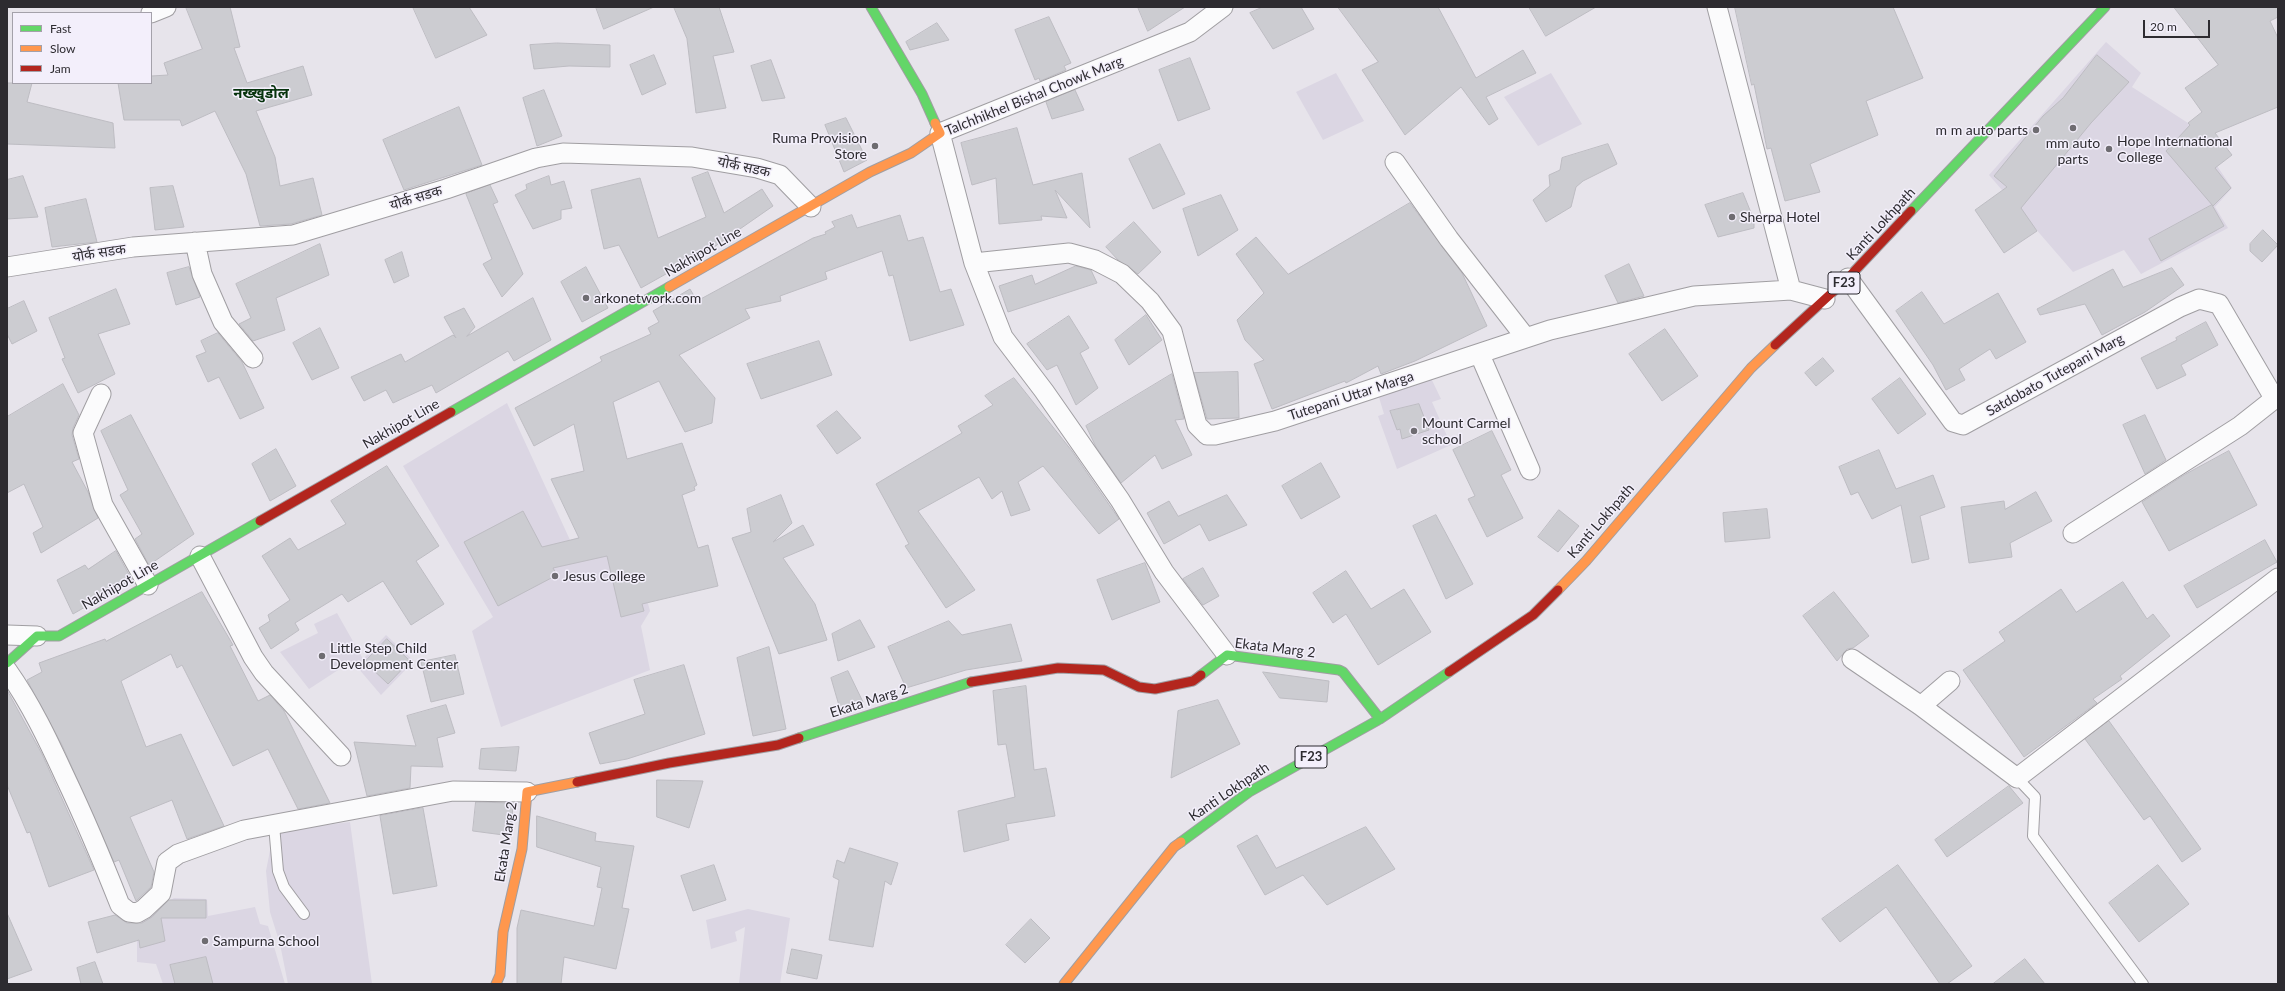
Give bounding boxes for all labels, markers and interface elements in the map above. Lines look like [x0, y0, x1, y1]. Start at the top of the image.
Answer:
legend [12, 12, 152, 84]
scale bar [2145, 12, 2212, 38]
text: 20 m [2150, 19, 2177, 34]
text: Fast [50, 21, 71, 36]
text: Slow [50, 41, 75, 56]
street label: Talchhikhel Bishal Chowk Marg [943, 53, 1125, 139]
text: Jam [50, 61, 71, 76]
district label: नख्खुडोल [233, 84, 289, 102]
place label: m m auto parts [1936, 122, 2028, 138]
marker: mm auto parts [2068, 123, 2078, 133]
marker: m m auto parts [2031, 125, 2041, 135]
place label: Ruma Provision Store [772, 130, 867, 162]
place label: Hope International College [2117, 133, 2233, 166]
place label: mm auto parts [2046, 135, 2100, 168]
marker: Ruma Provision Store [870, 141, 880, 151]
marker: Hope International College [2104, 144, 2114, 154]
street label: योर्क सडक [716, 153, 772, 181]
street label: योर्क सडक [388, 182, 444, 214]
street label: Kanti Lokhpath [1843, 184, 1919, 264]
place label: Sherpa Hotel [1740, 209, 1820, 225]
marker: Sherpa Hotel [1727, 212, 1737, 222]
street label: Nakhipot Line [662, 223, 744, 281]
street label: योर्क सडक [71, 240, 127, 266]
road number: F23 [1828, 272, 1860, 294]
place label: arkonetwork.com [594, 290, 701, 306]
marker: arkonetwork.com [581, 293, 591, 303]
street label: Satdobato Tutepani Marg [1983, 330, 2127, 420]
street label: Tutepani Uttar Marga [1286, 368, 1416, 424]
street label: Nakhipot Line [360, 395, 442, 453]
place label: Mount Carmel school [1422, 415, 1510, 448]
marker: Mount Carmel school [1409, 426, 1419, 436]
street label: Kanti Lokhpath [1564, 480, 1638, 562]
street label: Nakhipot Line [79, 556, 161, 614]
place label: Jesus College [563, 568, 645, 584]
marker: Jesus College [550, 571, 560, 581]
street label: Ekata Marg 2 [1234, 635, 1316, 661]
place label: Little Step Child Development Center [330, 640, 458, 672]
marker: Little Step Child Development Center [317, 651, 327, 661]
street label: Ekata Marg 2 [828, 680, 910, 722]
road number: F23 [1295, 746, 1327, 768]
street label: Kanti Lokhpath [1186, 759, 1272, 825]
street label: Ekata Marg 2 [491, 801, 521, 883]
place label: Sampurna School [213, 933, 319, 949]
marker: Sampurna School [200, 936, 210, 946]

